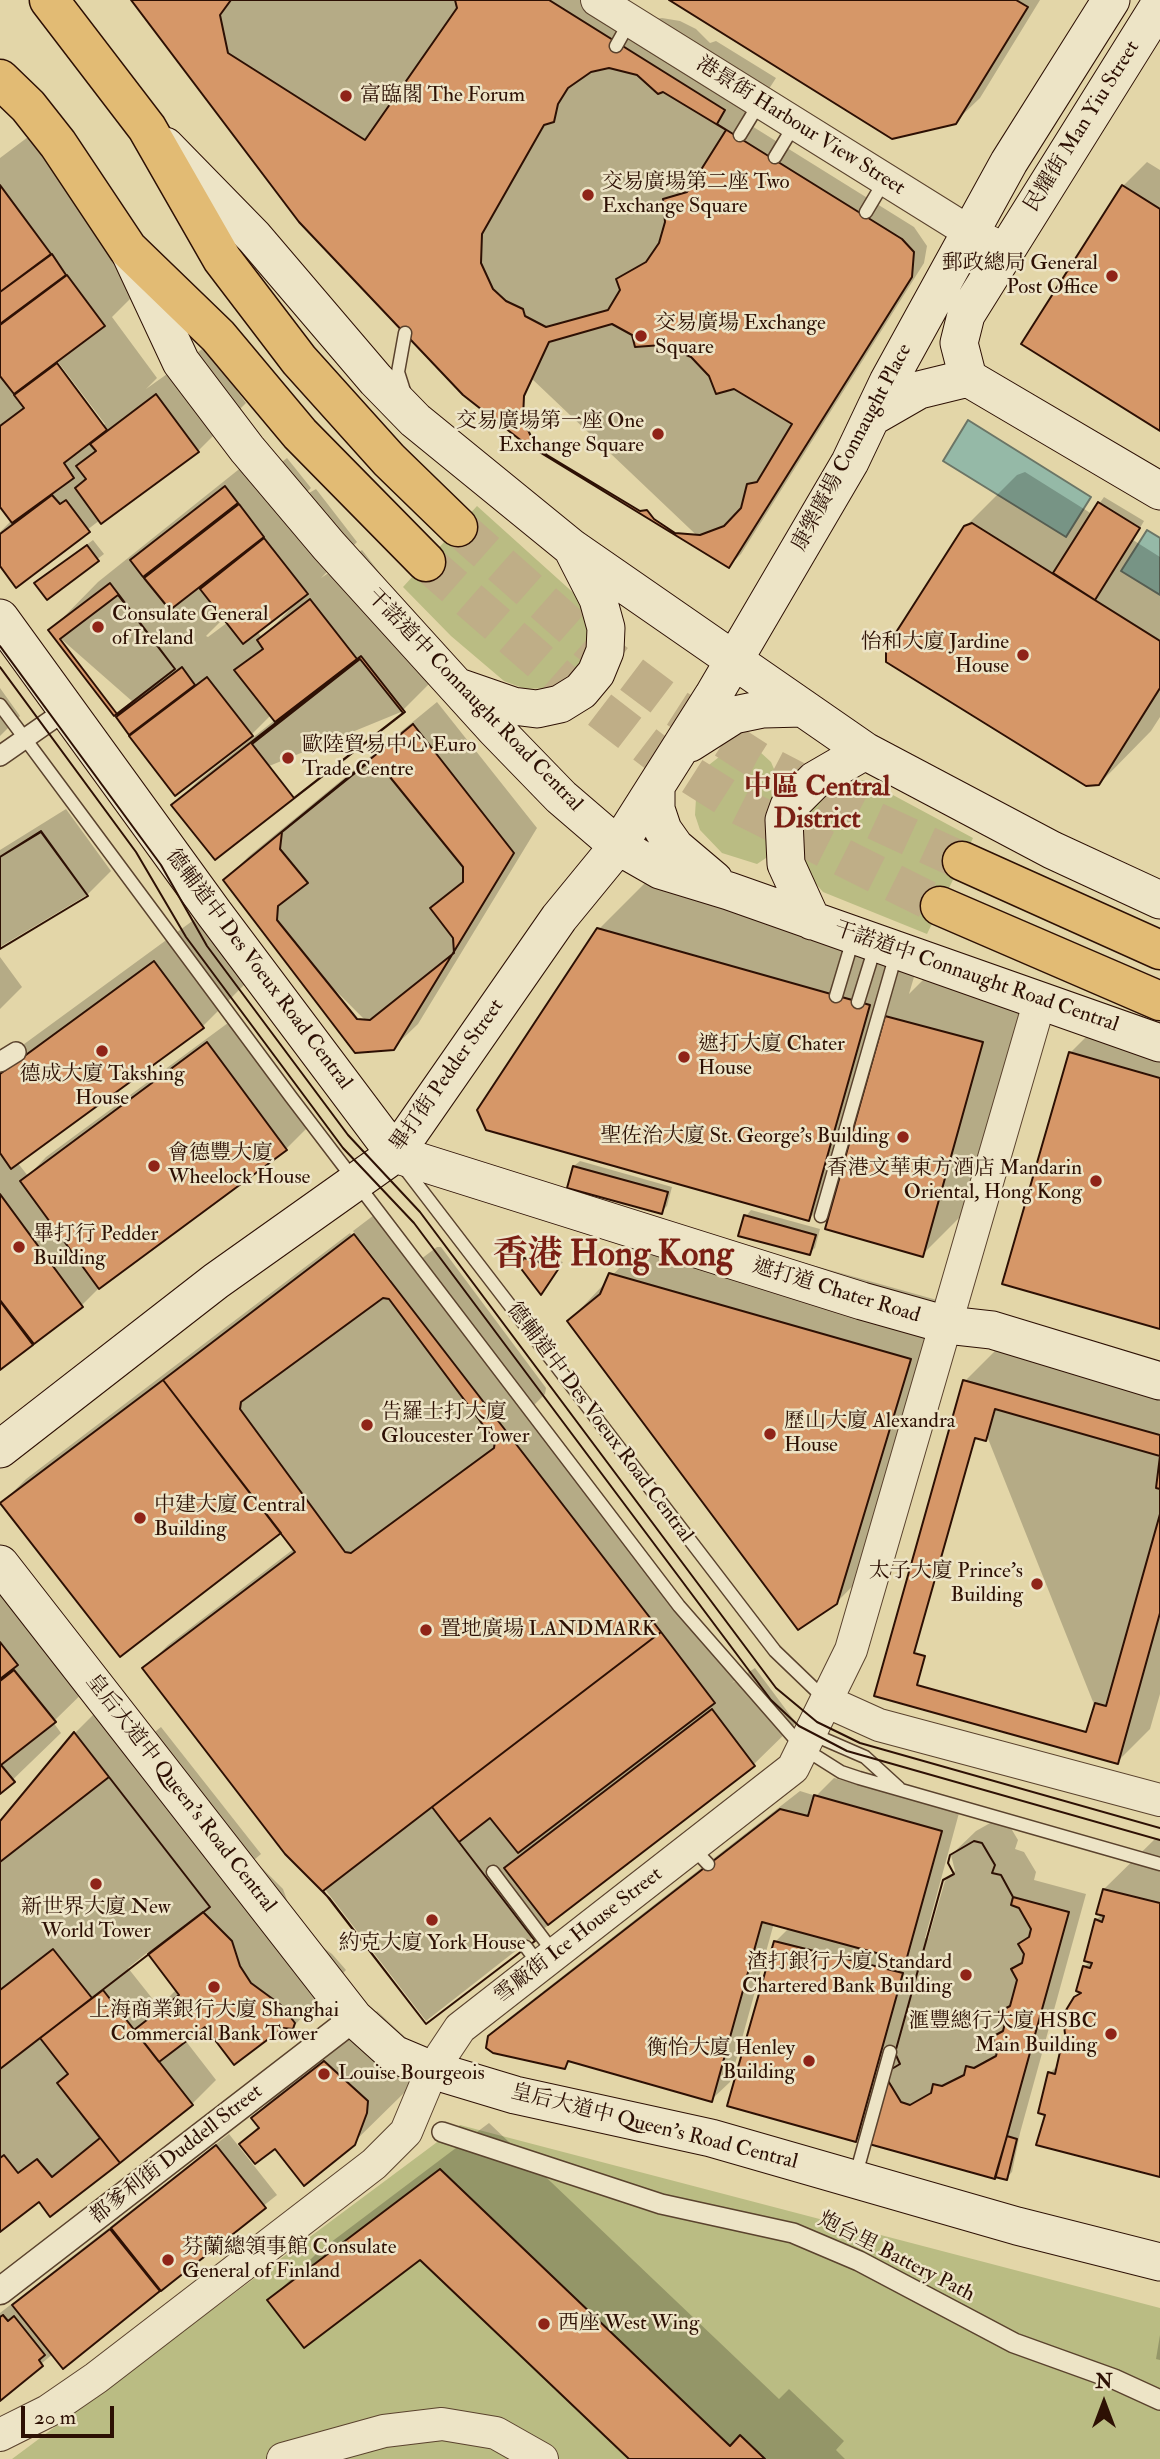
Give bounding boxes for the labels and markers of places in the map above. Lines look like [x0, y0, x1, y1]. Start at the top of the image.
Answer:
place label: 富臨閣 The Forum [360, 83, 525, 109]
marker: 富臨閣 The Forum [338, 88, 354, 104]
place label: 交易廣場第二座 Two Exchange Square [602, 170, 790, 220]
marker: 交易廣場第二座 Two Exchange Square [580, 187, 596, 203]
place label: 郵政總局 General Post Office [942, 251, 1098, 301]
marker: 郵政總局 General Post Office [1104, 268, 1120, 284]
place label: 交易廣場 Exchange Square [655, 311, 826, 361]
marker: 交易廣場 Exchange Square [633, 328, 649, 344]
place label: 交易廣場第一座 One Exchange Square [456, 409, 644, 459]
marker: 交易廣場第一座 One Exchange Square [650, 426, 666, 442]
place label: Consulate General of Ireland [112, 602, 268, 652]
marker: Consulate General of Ireland [90, 619, 106, 635]
place label: 怡和大廈 Jardine House [861, 630, 1009, 680]
marker: 怡和大廈 Jardine House [1015, 647, 1031, 663]
place label: 歐陸貿易中心 Euro Trade Centre [302, 733, 476, 783]
marker: 歐陸貿易中心 Euro Trade Centre [280, 750, 296, 766]
place label: 遮打大廈 Chater House [698, 1032, 845, 1082]
marker: 德成大廈 Takshing House [94, 1043, 110, 1059]
marker: 遮打大廈 Chater House [676, 1049, 692, 1065]
place label: 德成大廈 Takshing House [19, 1062, 185, 1112]
place label: 聖佐治大廈 St. George's Building [600, 1124, 889, 1150]
marker: 聖佐治大廈 St. George's Building [895, 1129, 911, 1145]
place label: 會德豐大廈 Wheelock House [168, 1141, 310, 1191]
place label: 香港文華東方酒店 Mandarin Oriental, Hong Kong [827, 1156, 1082, 1206]
marker: 會德豐大廈 Wheelock House [146, 1158, 162, 1174]
marker: 香港文華東方酒店 Mandarin Oriental, Hong Kong [1088, 1173, 1104, 1189]
place label: 畢打行 Pedder Building [33, 1222, 158, 1272]
marker: 畢打行 Pedder Building [11, 1239, 27, 1255]
place label: 告羅士打大廈 Gloucester Tower [381, 1400, 529, 1450]
place label: 歷山大廈 Alexandra House [784, 1409, 955, 1459]
marker: 告羅士打大廈 Gloucester Tower [359, 1417, 375, 1433]
marker: 歷山大廈 Alexandra House [762, 1426, 778, 1442]
place label: 中建大廈 Central Building [154, 1493, 306, 1543]
marker: 中建大廈 Central Building [132, 1510, 148, 1526]
place label: 太子大廈 Prince's Building [869, 1559, 1023, 1609]
marker: 太子大廈 Prince's Building [1029, 1576, 1045, 1592]
place label: 置地廣場 LANDMARK [440, 1617, 656, 1643]
marker: 置地廣場 LANDMARK [418, 1622, 434, 1638]
marker: 新世界大廈 New World Tower [88, 1876, 104, 1892]
place label: 新世界大廈 New World Tower [21, 1895, 171, 1945]
marker: 約克大廈 York House [424, 1912, 440, 1928]
place label: 約克大廈 York House [338, 1931, 526, 1957]
place label: 渣打銀行大廈 Standard Chartered Bank Building [742, 1950, 952, 2000]
marker: 渣打銀行大廈 Standard Chartered Bank Building [958, 1967, 974, 1983]
marker: 上海商業銀行大廈 Shanghai Commercial Bank Tower [206, 1979, 222, 1995]
place label: 上海商業銀行大廈 Shanghai Commercial Bank Tower [89, 1998, 339, 2048]
place label: 滙豐總行大廈 HSBC Main Building [909, 2009, 1097, 2059]
marker: 滙豐總行大廈 HSBC Main Building [1103, 2026, 1119, 2042]
place label: 衡怡大廈 Henley Building [647, 2036, 795, 2086]
marker: 衡怡大廈 Henley Building [801, 2053, 817, 2069]
place label: Louise Bourgeois [338, 2061, 485, 2087]
marker: Louise Bourgeois [316, 2066, 332, 2082]
place label: 芬蘭總領事館 Consulate General of Finland [182, 2235, 396, 2285]
marker: 芬蘭總領事館 Consulate General of Finland [160, 2252, 176, 2268]
place label: 西座 West Wing [558, 2311, 699, 2337]
marker: 西座 West Wing [536, 2316, 552, 2332]

